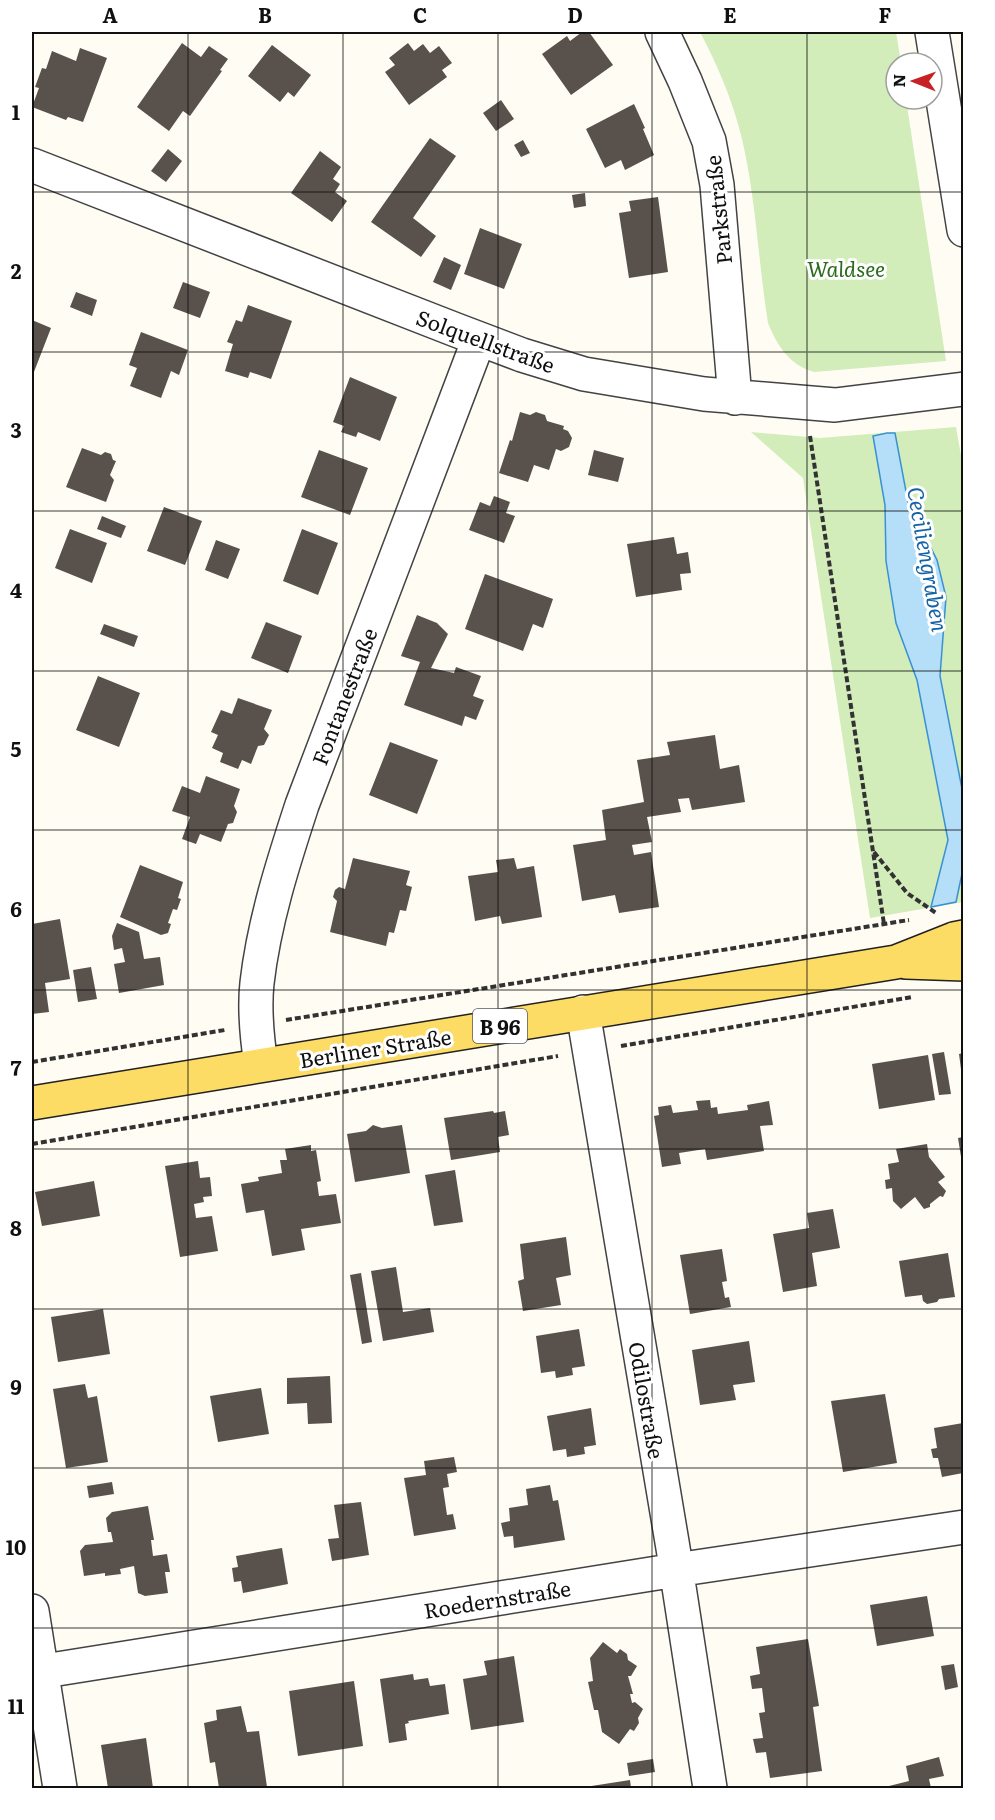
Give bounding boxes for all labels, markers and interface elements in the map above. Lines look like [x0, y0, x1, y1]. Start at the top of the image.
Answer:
text: A [102, 0, 118, 29]
text: B [258, 0, 272, 29]
text: C [413, 0, 427, 29]
text: D [567, 0, 583, 29]
text: E [723, 0, 737, 29]
text: F [879, 0, 892, 29]
north arrow [884, 51, 944, 111]
text: N [886, 74, 910, 88]
text: 1 [12, 96, 20, 126]
street label: Parkstraße [696, 154, 738, 266]
park label: Waldsee [807, 252, 885, 283]
text: 2 [11, 255, 22, 285]
street label: Solquellstraße [412, 301, 560, 379]
text: 3 [10, 414, 22, 444]
water label: Ceciliengraben [900, 484, 958, 634]
text: 4 [10, 574, 22, 604]
street label: Fontanestraße [303, 623, 383, 769]
text: 5 [11, 733, 22, 763]
text: 6 [10, 893, 22, 923]
road number: B 96 [473, 1009, 527, 1043]
street label: Berliner Straße [297, 1020, 453, 1074]
text: 7 [11, 1052, 22, 1082]
text: 8 [10, 1212, 22, 1242]
street label: Odilostraße [622, 1339, 674, 1461]
text: 9 [10, 1371, 22, 1401]
text: 10 [6, 1531, 26, 1561]
street label: Roedernstraße [421, 1571, 573, 1625]
text: 11 [8, 1690, 24, 1720]

